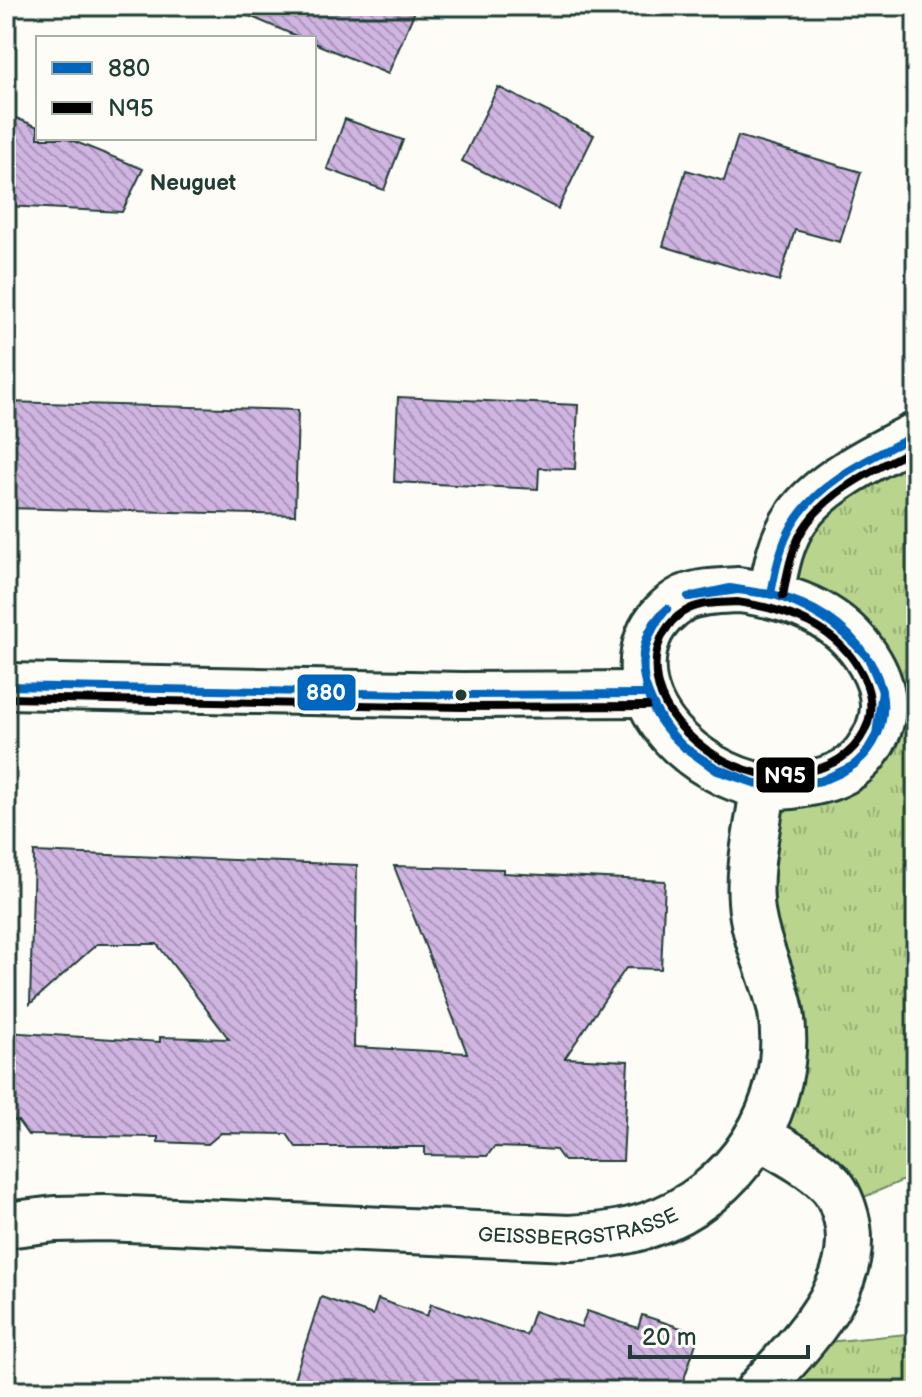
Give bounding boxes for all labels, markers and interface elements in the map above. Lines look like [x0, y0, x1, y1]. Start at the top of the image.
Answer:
legend [36, 36, 316, 140]
text: 880 [108, 54, 150, 83]
text: N95 [108, 94, 154, 123]
district label: Neuguet [150, 170, 237, 197]
line badge: 880 [296, 673, 357, 712]
text: 880 [306, 680, 346, 707]
unlabelled marker [453, 687, 469, 703]
line badge: N95 [755, 756, 816, 794]
text: N95 [764, 763, 806, 790]
street label: GEISSBERGSTRASSE [478, 1203, 682, 1251]
scale bar [630, 1309, 808, 1359]
text: 20 m [642, 1323, 697, 1352]

